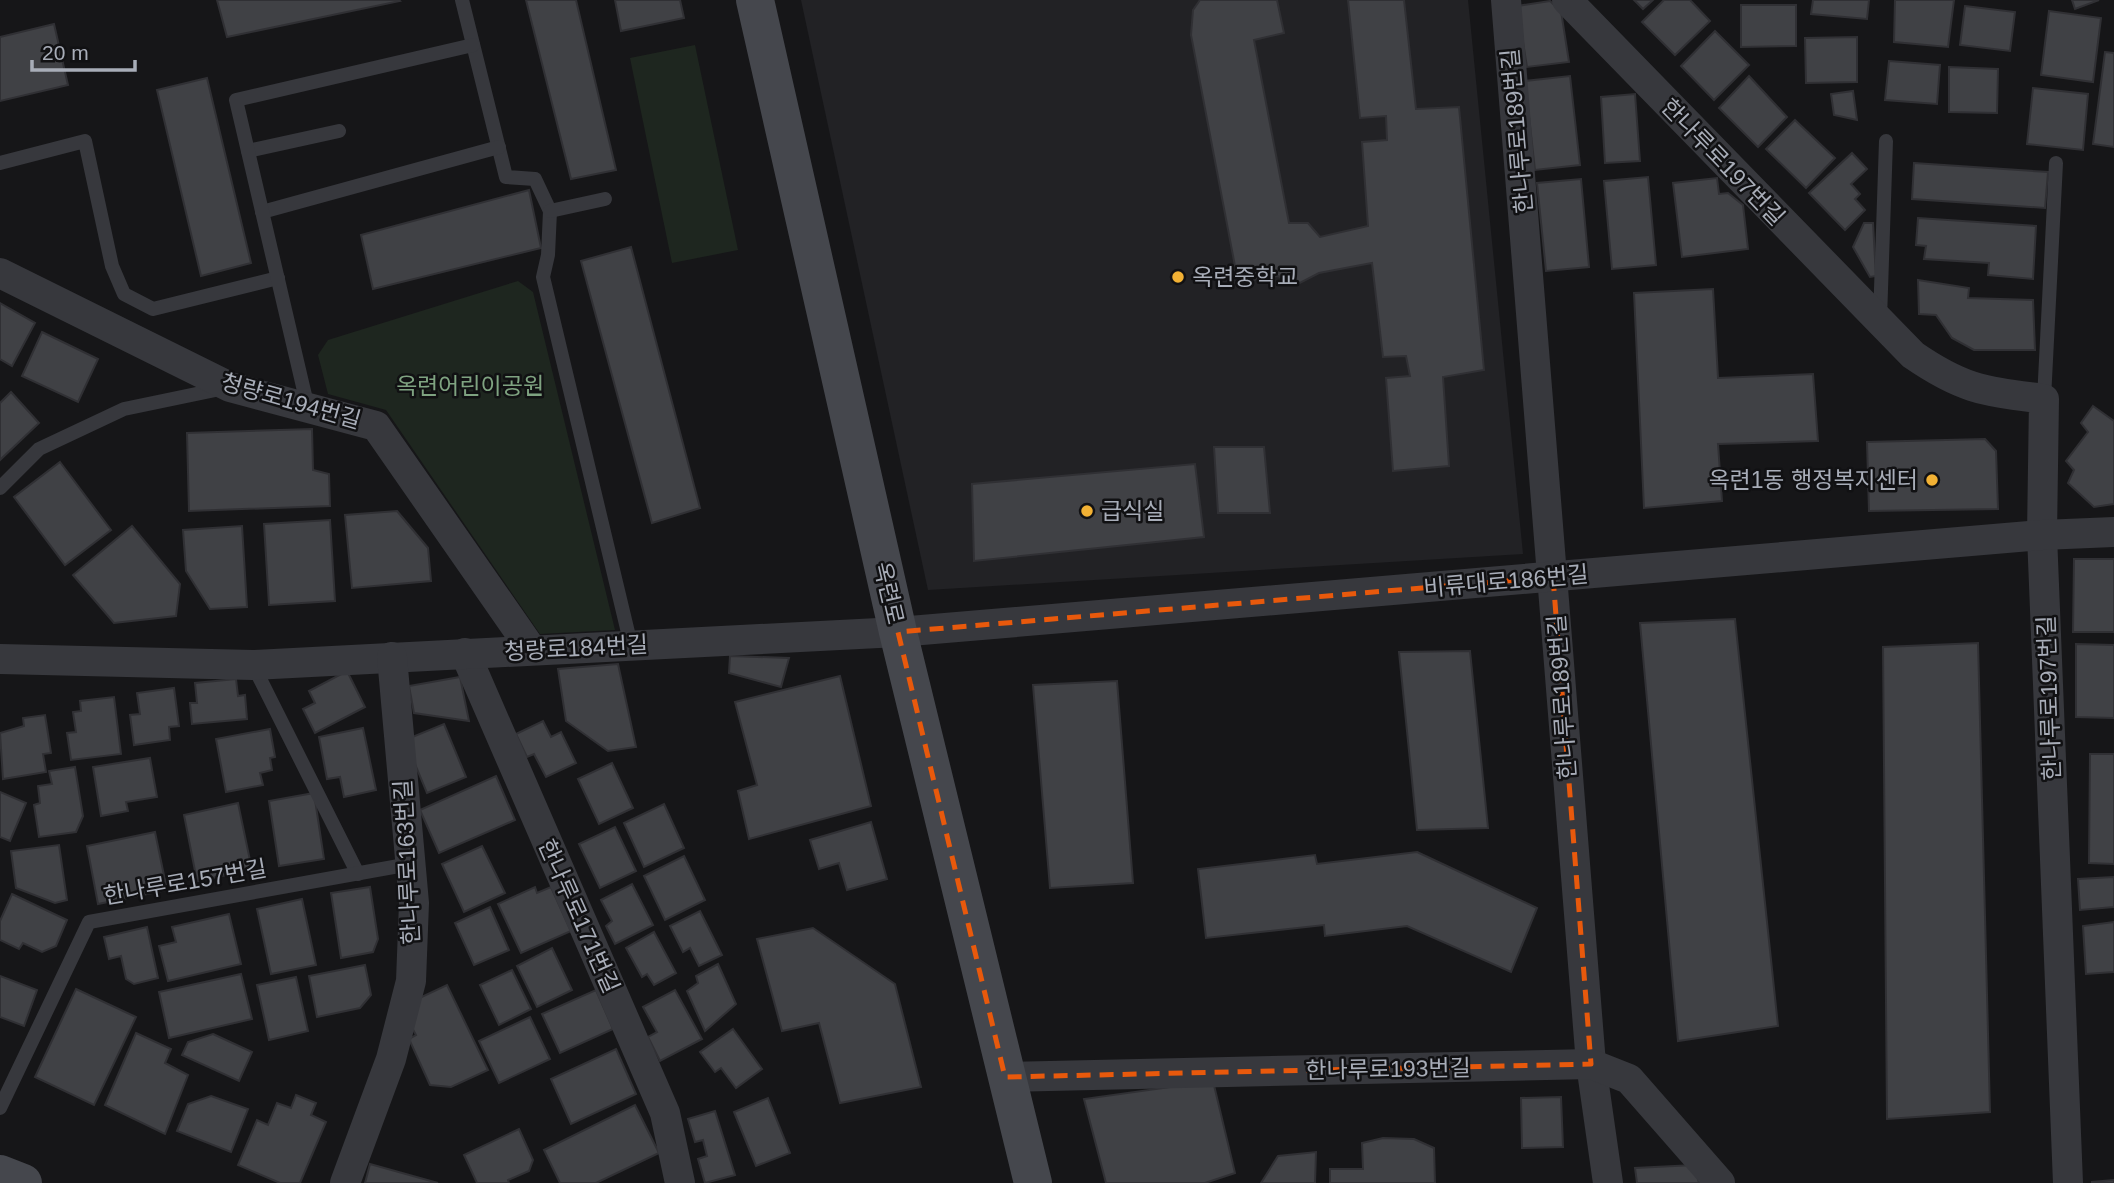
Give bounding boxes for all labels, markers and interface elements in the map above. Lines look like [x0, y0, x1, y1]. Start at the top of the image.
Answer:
scale bar [32, 28, 135, 72]
text: 20 m [42, 41, 89, 64]
street label: 한나루로189번길 [1497, 48, 1537, 214]
street label: 한나루로197번길 [1656, 94, 1790, 230]
place label: 옥련중학교 [1192, 264, 1298, 290]
marker: 옥련중학교 [1170, 269, 1186, 285]
street label: 청량로194번길 [218, 369, 364, 433]
park label: 옥련어린이공원 [396, 373, 544, 399]
place label: 옥련1동 행정복지센터 [1708, 467, 1918, 493]
marker: 옥련1동 행정복지센터 [1924, 472, 1940, 488]
place label: 급식실 [1101, 498, 1164, 524]
marker: 급식실 [1079, 503, 1095, 519]
street label: 옥련로 [869, 559, 909, 627]
street label: 비류대로186번길 [1423, 561, 1589, 601]
street label: 한나루로189번길 [1543, 614, 1581, 780]
street label: 한나루로197번길 [2033, 615, 2065, 781]
street label: 청량로184번길 [503, 631, 649, 665]
street label: 한나루로163번길 [390, 779, 424, 945]
street label: 한나루로171번길 [533, 835, 625, 997]
street label: 한나루로157번길 [101, 855, 269, 909]
street label: 한나루로193번길 [1305, 1055, 1471, 1083]

